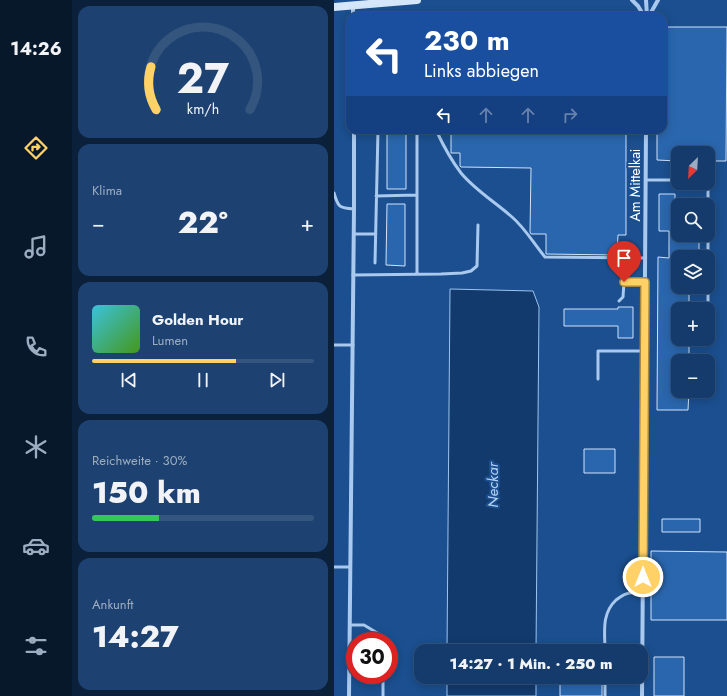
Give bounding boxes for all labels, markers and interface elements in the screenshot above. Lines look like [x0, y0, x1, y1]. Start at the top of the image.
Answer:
text: 230 m [424, 20, 510, 61]
icon: left [358, 28, 410, 80]
text: 14:26 [10, 36, 62, 62]
text: 27 [177, 48, 229, 109]
text: Links abbiegen [424, 58, 539, 84]
text: km/h [187, 99, 219, 119]
icon: left [433, 104, 455, 126]
icon: ahead [475, 104, 497, 126]
icon: ahead [517, 104, 539, 126]
icon: right [559, 104, 581, 126]
icon: directions [22, 134, 50, 162]
north arrow [671, 146, 715, 190]
map controls [671, 146, 715, 398]
street label: Am Mittelkai [625, 148, 645, 222]
text: Klima [92, 181, 122, 200]
button: search [671, 198, 715, 242]
text: 22° [178, 201, 228, 244]
text: − [92, 207, 105, 239]
text: + [300, 207, 314, 239]
icon: music [22, 233, 50, 261]
pin [607, 241, 641, 282]
icon: arrive [613, 247, 635, 269]
button: layers [671, 250, 715, 294]
button: + [671, 302, 715, 346]
text: Golden Hour [152, 309, 244, 331]
text: Lumen [152, 331, 188, 350]
icon: phone [22, 333, 50, 361]
button: − [671, 354, 715, 398]
icon: previous [118, 369, 140, 391]
icon: pause [192, 369, 214, 391]
icon: next [266, 369, 288, 391]
icon: climate [22, 433, 50, 461]
text: Reichweite · 30% [92, 451, 187, 470]
water label: Neckar [482, 461, 504, 508]
text: 150 km [92, 471, 201, 514]
icon: car [22, 532, 50, 560]
position arrow [622, 556, 664, 598]
text: Ankunft [92, 595, 133, 614]
text: 14:27 [92, 615, 179, 658]
icon: filters [22, 632, 50, 660]
speed limit sign: 30 [346, 632, 398, 684]
text: 14:27 · 1 Min. · 250 m [450, 653, 612, 675]

